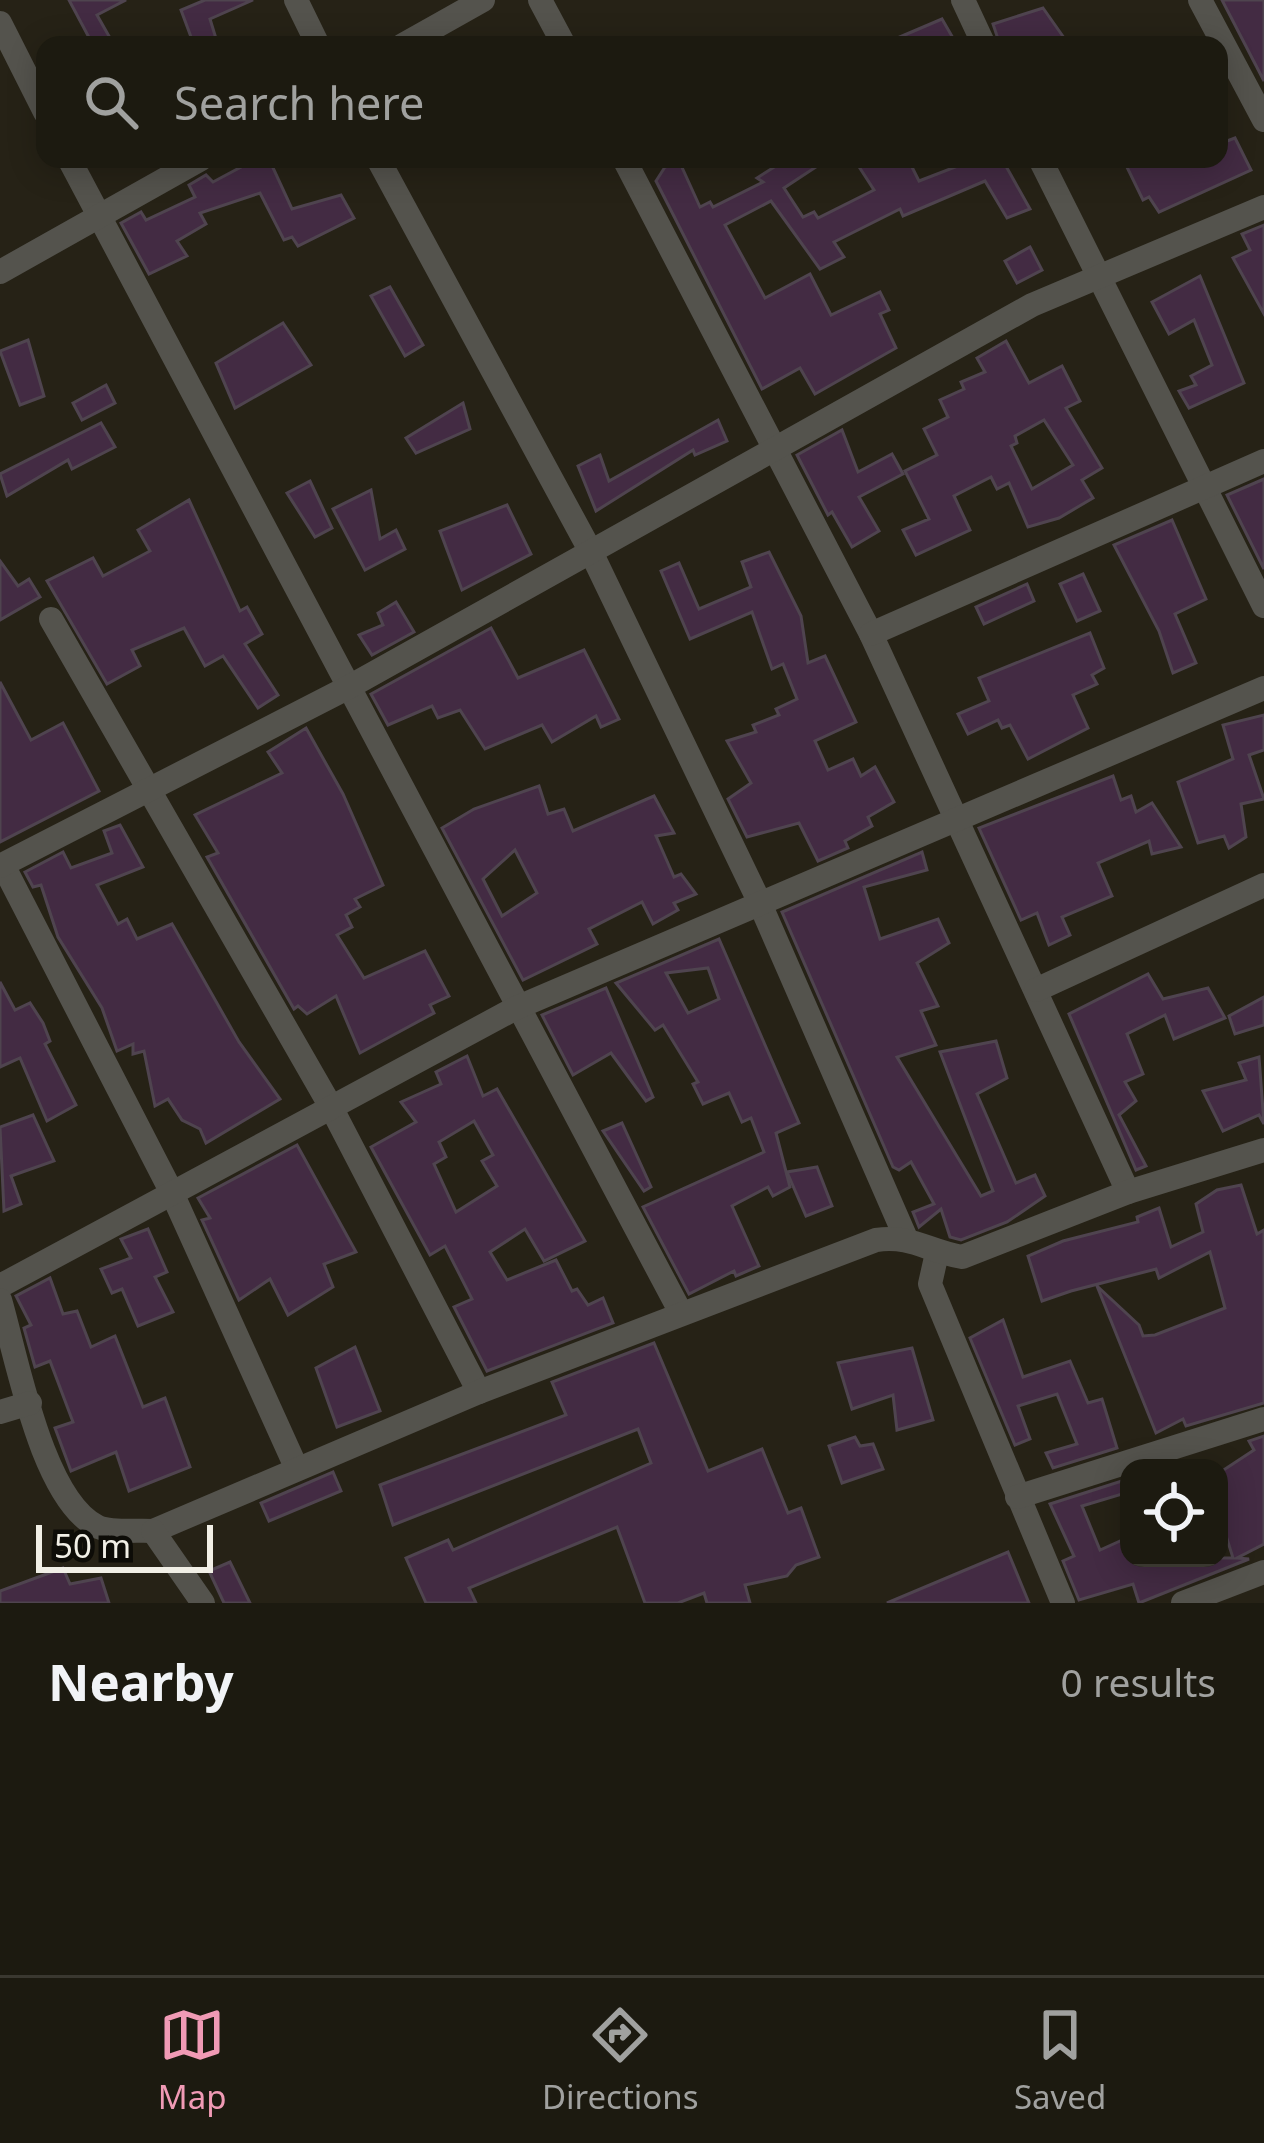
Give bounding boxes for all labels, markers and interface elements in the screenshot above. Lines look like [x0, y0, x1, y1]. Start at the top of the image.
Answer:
search box [36, 36, 1228, 168]
icon: search [78, 69, 144, 135]
text: Search here [174, 72, 424, 133]
map controls [1120, 1459, 1228, 1567]
button: locate [1120, 1459, 1228, 1567]
scale bar [36, 1519, 213, 1572]
text: 50 m [54, 1523, 131, 1568]
text: Nearby [48, 1646, 234, 1716]
text: 0 results [1061, 1655, 1216, 1708]
tab: Map [158, 2002, 226, 2119]
tab: Directions [542, 2002, 699, 2119]
tab: Saved [1014, 2002, 1106, 2119]

